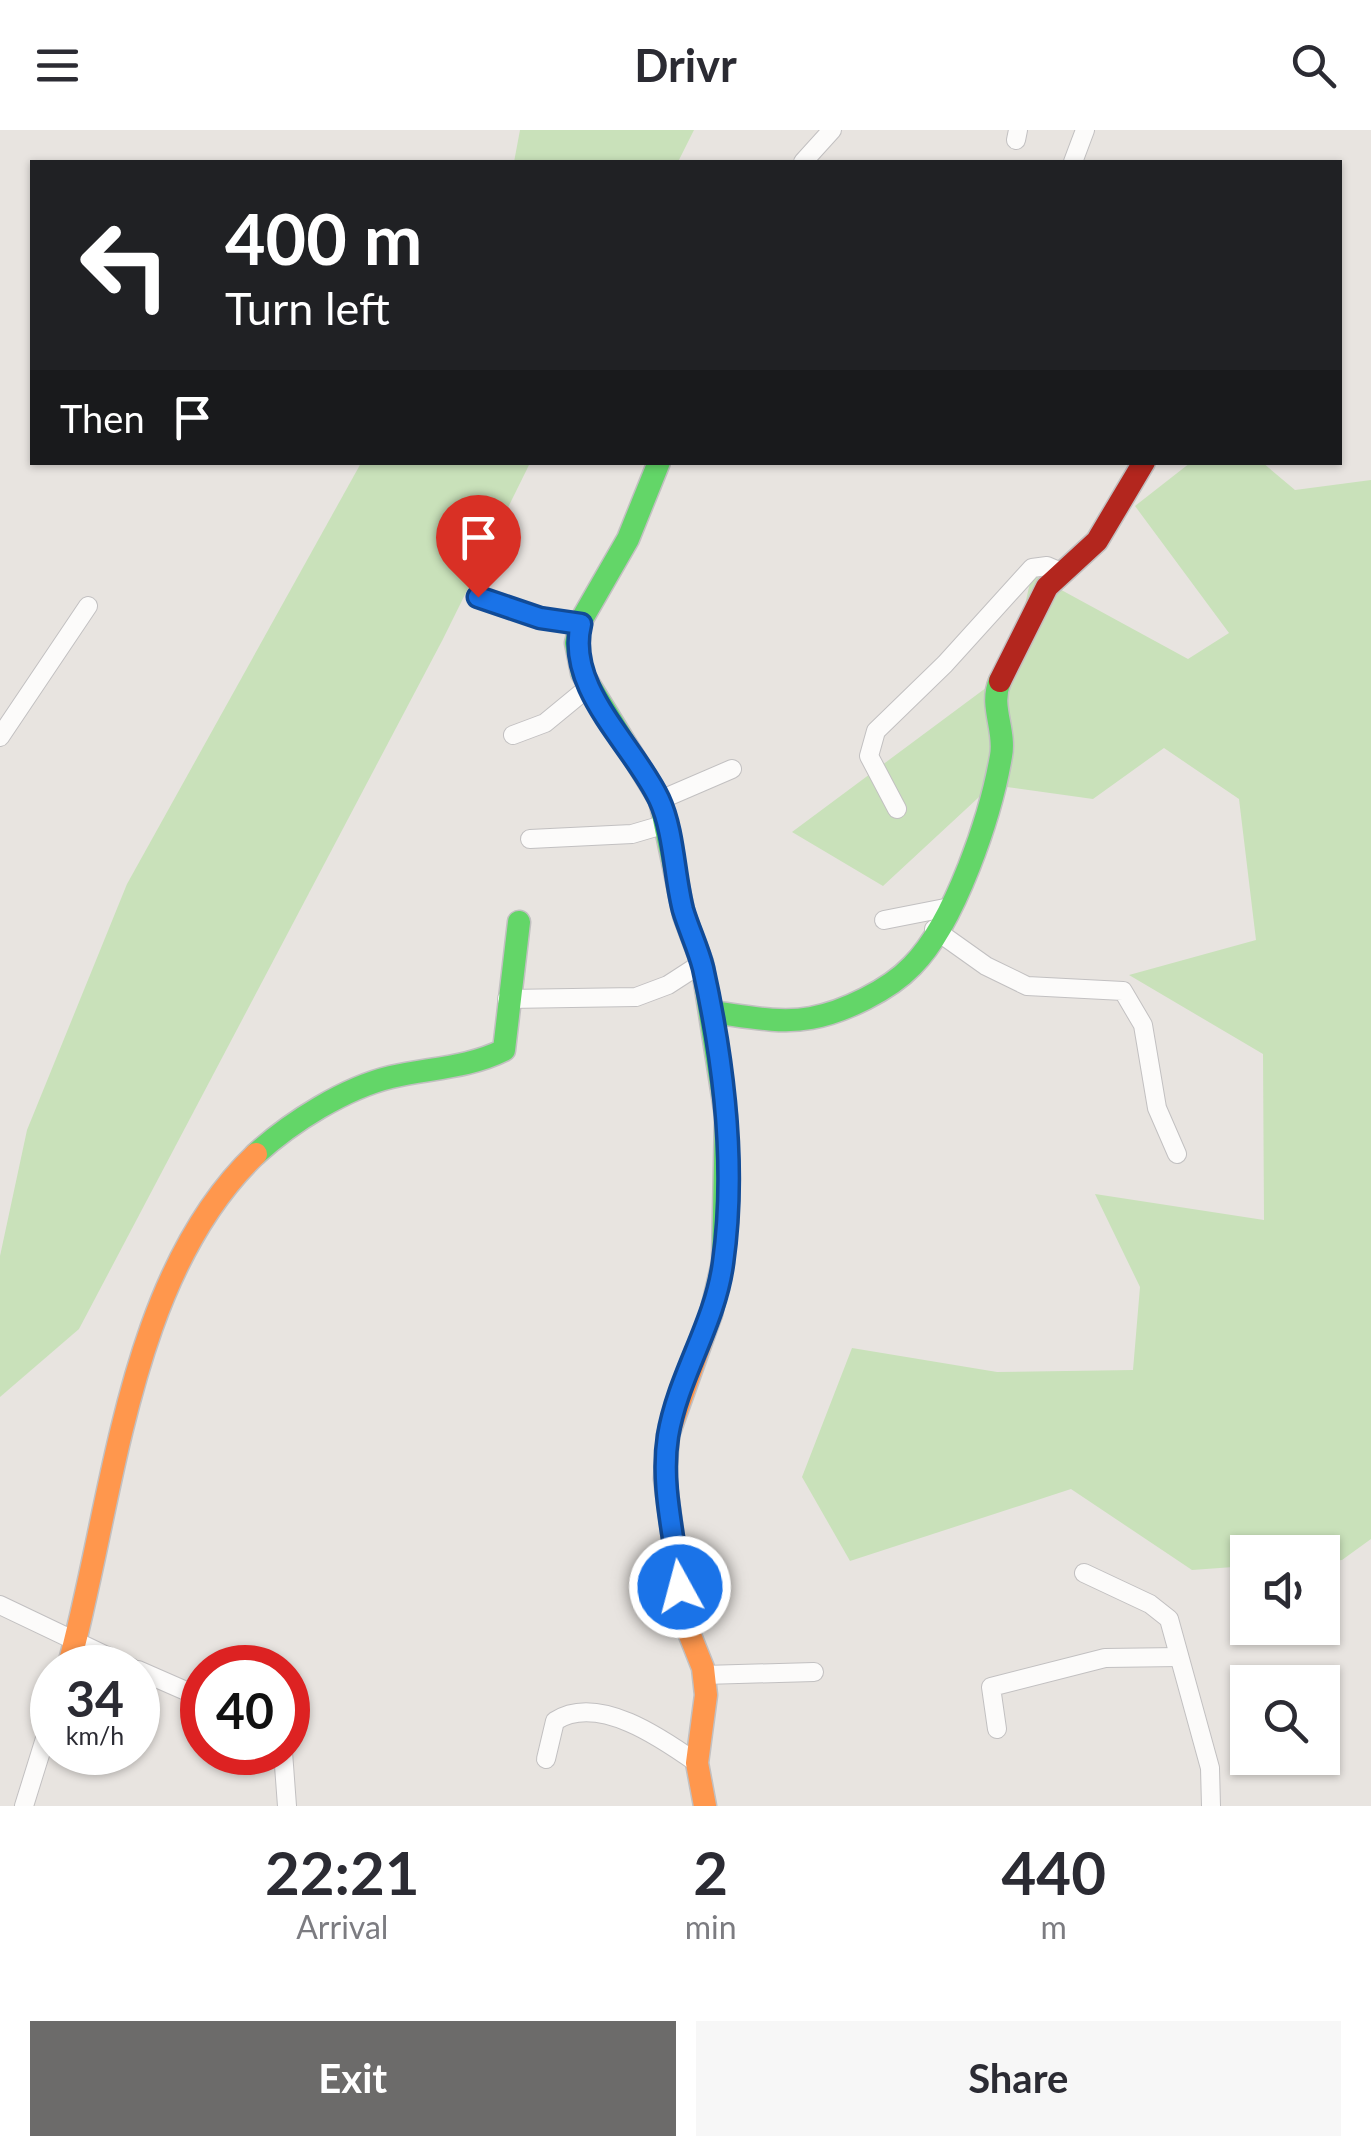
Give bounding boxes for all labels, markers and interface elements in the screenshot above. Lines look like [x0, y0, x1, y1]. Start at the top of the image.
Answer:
icon: menu [30, 38, 85, 93]
text: Drivr [634, 38, 737, 92]
icon: search [1286, 38, 1341, 93]
text: 400 m [225, 196, 422, 280]
icon: left [60, 200, 190, 330]
text: Turn left [225, 281, 390, 335]
icon: arrive [165, 390, 220, 445]
text: Then [60, 395, 145, 441]
pin [436, 495, 521, 598]
icon: arrive [451, 510, 506, 565]
position arrow [628, 1535, 732, 1639]
map controls [1230, 1535, 1340, 1775]
button: sound [1230, 1535, 1340, 1645]
speed limit sign: 40 [180, 1645, 310, 1775]
button: search [1230, 1665, 1340, 1775]
text: 34 [66, 1668, 124, 1728]
text: km/h [66, 1720, 124, 1750]
text: 22:21 [265, 1836, 420, 1908]
text: 2 [693, 1836, 728, 1908]
text: 440 [1002, 1836, 1106, 1908]
text: Arrival [296, 1907, 388, 1946]
text: min [685, 1907, 737, 1946]
text: m [1041, 1907, 1067, 1946]
button: Exit [30, 2021, 676, 2136]
button: Share [696, 2021, 1341, 2136]

